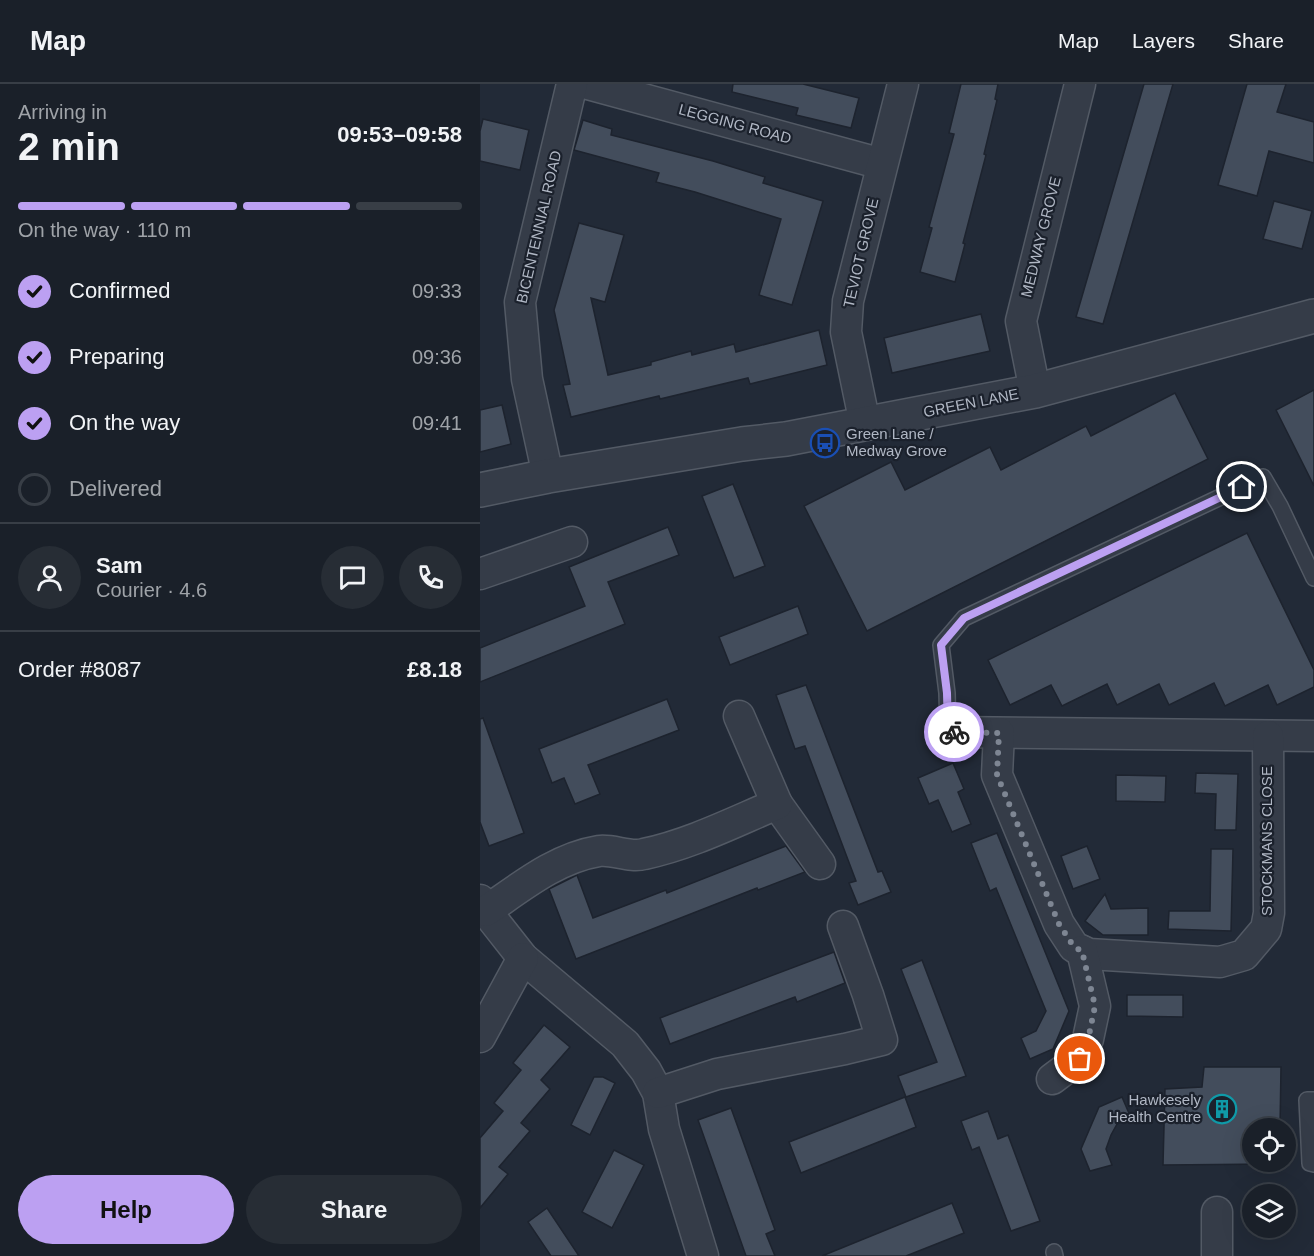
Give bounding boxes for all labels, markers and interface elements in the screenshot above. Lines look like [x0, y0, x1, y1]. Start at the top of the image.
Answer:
text: Map [30, 25, 86, 56]
text: Map [1058, 29, 1099, 52]
text: Layers [1132, 29, 1195, 52]
text: Share [1228, 29, 1284, 52]
street label: LEGGING ROAD [677, 100, 793, 147]
text: Arriving in [18, 101, 107, 123]
text: 09:53–09:58 [337, 122, 462, 147]
text: 2 min [18, 125, 120, 168]
street label: BICENTENNIAL ROAD [513, 149, 564, 305]
street label: MEDWAY GROVE [1017, 175, 1064, 299]
street label: TEVIOT GROVE [840, 196, 881, 309]
text: On the way · 110 m [18, 219, 191, 241]
icon: check [18, 275, 51, 308]
text: Confirmed [69, 278, 170, 303]
text: 09:33 [412, 280, 462, 302]
icon: check [18, 341, 51, 374]
text: Preparing [69, 344, 164, 369]
text: 09:36 [412, 346, 462, 368]
street label: GREEN LANE [922, 385, 1020, 420]
icon: check [18, 407, 51, 440]
text: On the way [69, 410, 180, 435]
text: 09:41 [412, 412, 462, 434]
place label: Green Lane / Medway Grove [846, 425, 947, 459]
bus stop icon: Green Lane / Medway Grove [809, 427, 841, 459]
pin [1216, 461, 1267, 512]
icon: home [1225, 470, 1258, 503]
text: Delivered [69, 476, 162, 501]
button: person [18, 546, 81, 609]
button: chat [321, 546, 384, 609]
button: phone [399, 546, 462, 609]
text: Sam [96, 553, 142, 578]
text: Courier · 4.6 [96, 579, 207, 601]
text: Order #8087 [18, 657, 142, 682]
text: £8.18 [407, 657, 462, 682]
courier [924, 702, 984, 762]
icon: bike [938, 716, 971, 749]
street label: STOCKMANS CLOSE [1258, 766, 1275, 916]
pin [1054, 1033, 1105, 1084]
icon: bag [1063, 1042, 1096, 1075]
place label: Hawkesely Health Centre [1108, 1091, 1201, 1125]
building icon: Hawkesely Health Centre [1206, 1093, 1238, 1125]
map controls [1242, 1118, 1296, 1238]
button: locate [1242, 1118, 1296, 1172]
button: Help [18, 1175, 234, 1244]
button: Share [246, 1175, 462, 1244]
button: layers [1242, 1184, 1296, 1238]

